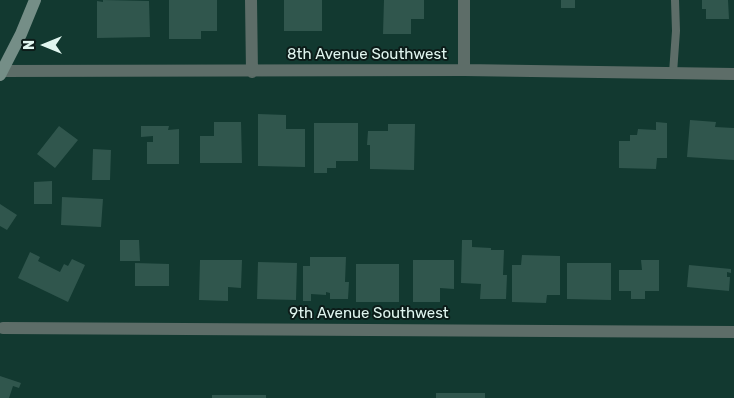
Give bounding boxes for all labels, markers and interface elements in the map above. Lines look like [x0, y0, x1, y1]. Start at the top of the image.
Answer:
north arrow [20, 20, 70, 70]
text: N [21, 40, 38, 50]
street label: 8th Avenue Southwest [287, 46, 447, 64]
street label: 9th Avenue Southwest [289, 305, 449, 323]

